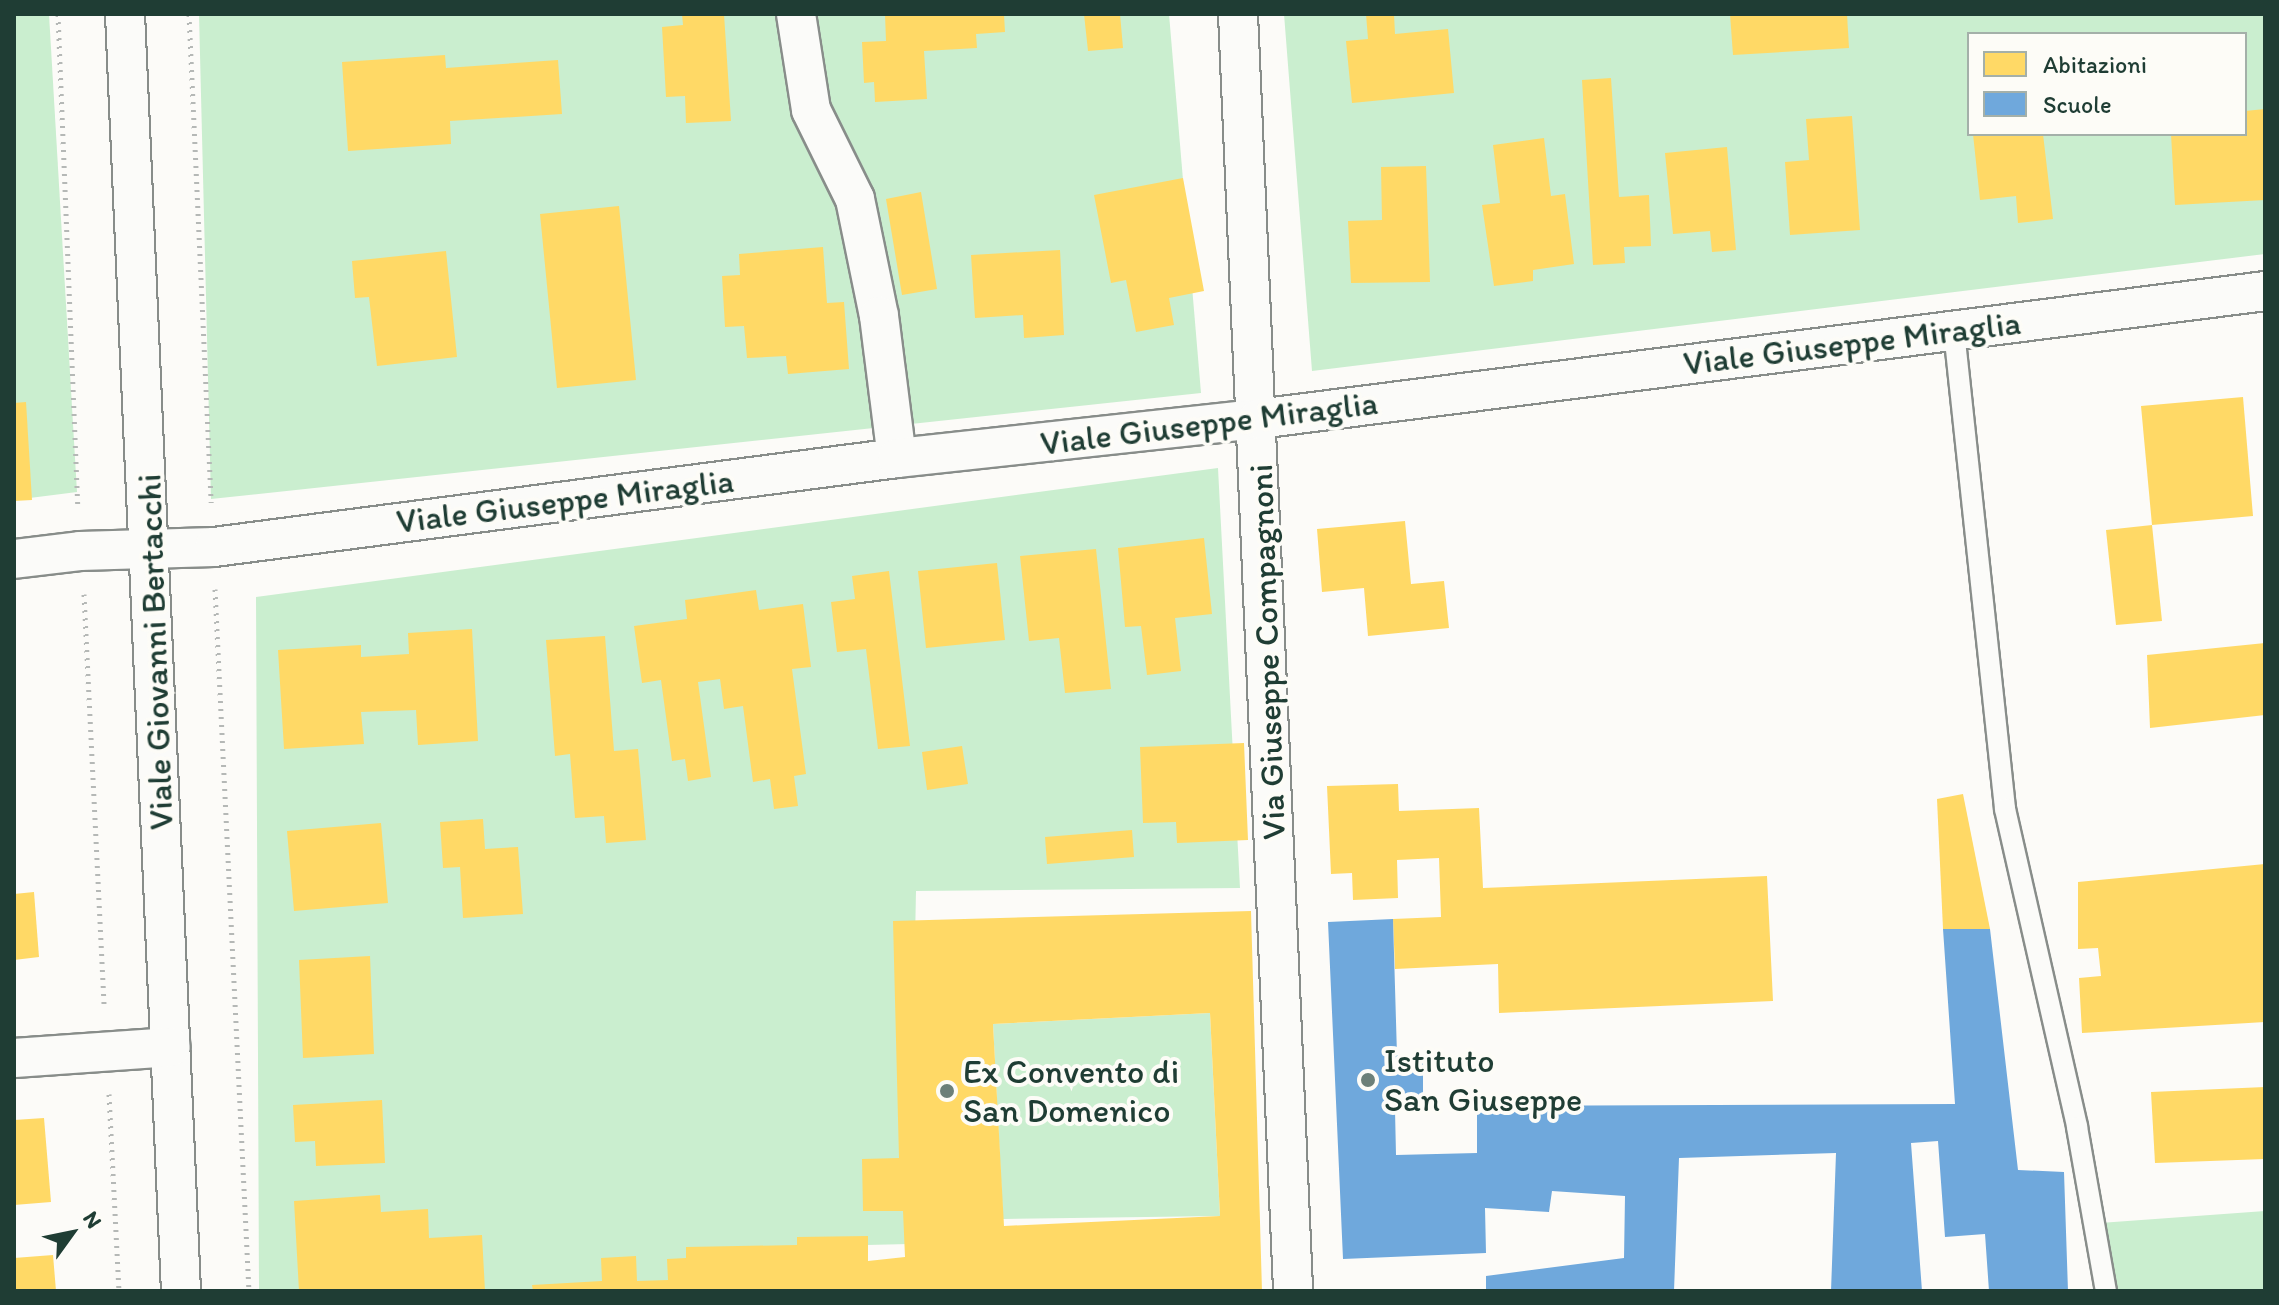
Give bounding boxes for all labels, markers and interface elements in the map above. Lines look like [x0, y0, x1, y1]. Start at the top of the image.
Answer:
legend [1967, 32, 2247, 136]
text: Abitazioni [2043, 50, 2147, 79]
text: Scuole [2043, 90, 2112, 119]
street label: Viale Giuseppe Miraglia [1681, 302, 2023, 384]
street label: Viale Giuseppe Miraglia [1038, 382, 1380, 464]
street label: Viale Giuseppe Miraglia [394, 460, 736, 542]
street label: Via Giuseppe Compagnoni [1240, 463, 1294, 841]
street label: Viale Giovanni Bertacchi [128, 474, 182, 830]
place label: Istituto San Giuseppe [1384, 1040, 1581, 1120]
place label: Ex Convento di San Domenico [963, 1051, 1181, 1130]
marker: Istituto San Giuseppe [1359, 1071, 1377, 1089]
marker: Ex Convento di San Domenico [938, 1082, 956, 1100]
north arrow [32, 1193, 112, 1273]
text: N [77, 1206, 108, 1233]

